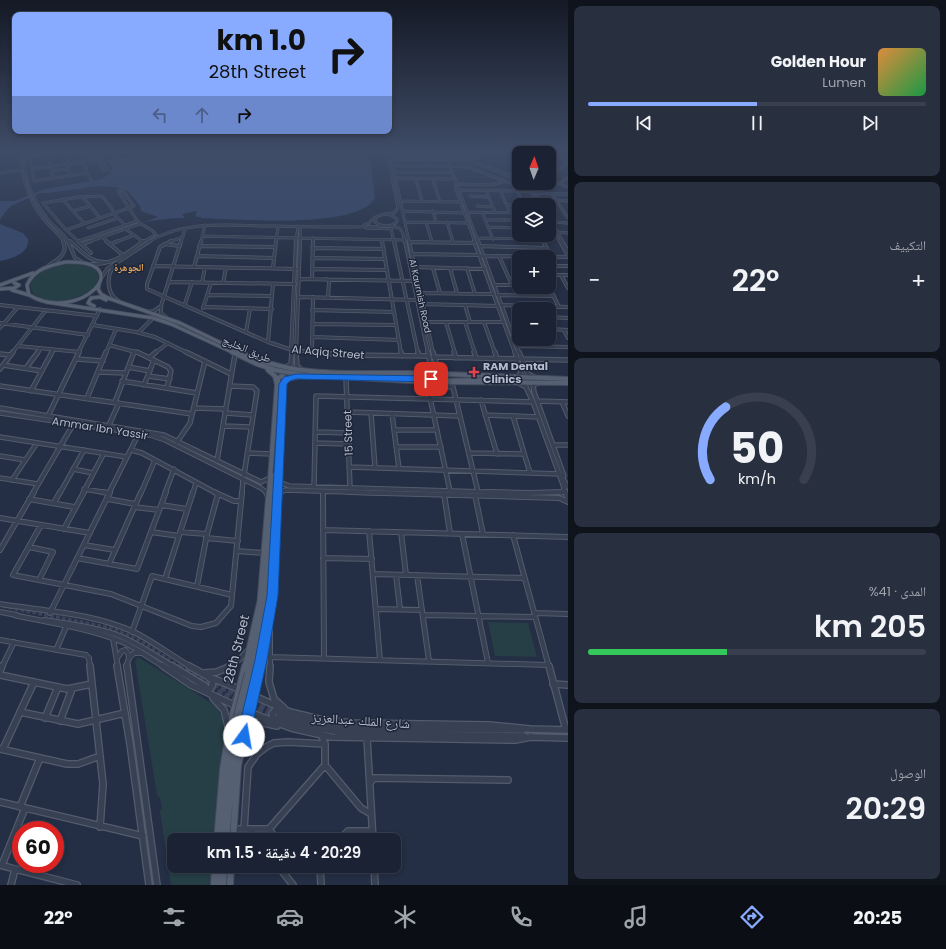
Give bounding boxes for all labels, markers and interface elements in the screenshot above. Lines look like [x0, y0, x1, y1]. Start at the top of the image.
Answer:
text: 1.0 km [216, 21, 306, 60]
icon: right [320, 28, 372, 80]
text: Golden Hour [771, 51, 866, 72]
text: 28th Street [209, 59, 306, 84]
text: Lumen [822, 73, 866, 92]
icon: left [149, 104, 171, 126]
icon: ahead [191, 104, 213, 126]
icon: right [233, 104, 255, 126]
icon: previous [633, 112, 655, 134]
icon: pause [746, 112, 768, 134]
icon: next [859, 112, 881, 134]
north arrow [512, 146, 556, 190]
map controls [512, 146, 556, 346]
button: layers [512, 198, 556, 242]
text: التكييف [890, 236, 926, 255]
button: + [512, 250, 556, 294]
street label: Al Kaurnish Road [406, 258, 434, 334]
text: 22° [732, 259, 779, 302]
district label: الجوهرة [114, 260, 144, 275]
text: − [588, 265, 600, 296]
text: + [911, 265, 926, 296]
button: − [512, 302, 556, 346]
street label: طريق الخليج [220, 332, 274, 366]
street label: Al Aqiq Street [291, 341, 365, 363]
place label: RAM Dental Clinics [483, 358, 548, 387]
pin [414, 362, 448, 396]
marker: RAM Dental Clinics [468, 366, 480, 378]
icon: arrive [420, 368, 442, 390]
street label: 15 Street [339, 410, 357, 456]
street label: Ammar Ibn Yassir [51, 413, 149, 443]
text: 50 [730, 419, 784, 478]
text: km/h [738, 469, 776, 489]
text: المدى · 41% [869, 582, 926, 601]
text: 205 km [814, 605, 926, 648]
street label: 28th Street [219, 612, 254, 686]
street label: شارع الملك عبدالعزيز [310, 708, 411, 733]
position arrow [223, 715, 265, 757]
text: الوصول [890, 764, 926, 783]
text: 20:29 [846, 787, 926, 830]
speed limit sign: 60 [12, 821, 64, 873]
text: 20:29 · 4 دقيقة · 1.5 km [207, 842, 361, 863]
icon: filters [160, 903, 188, 931]
icon: car [276, 903, 304, 931]
icon: climate [391, 903, 419, 931]
icon: phone [507, 903, 535, 931]
icon: music [622, 903, 650, 931]
icon: directions [738, 903, 766, 931]
text: 22° [44, 905, 73, 930]
text: 20:25 [853, 905, 902, 930]

